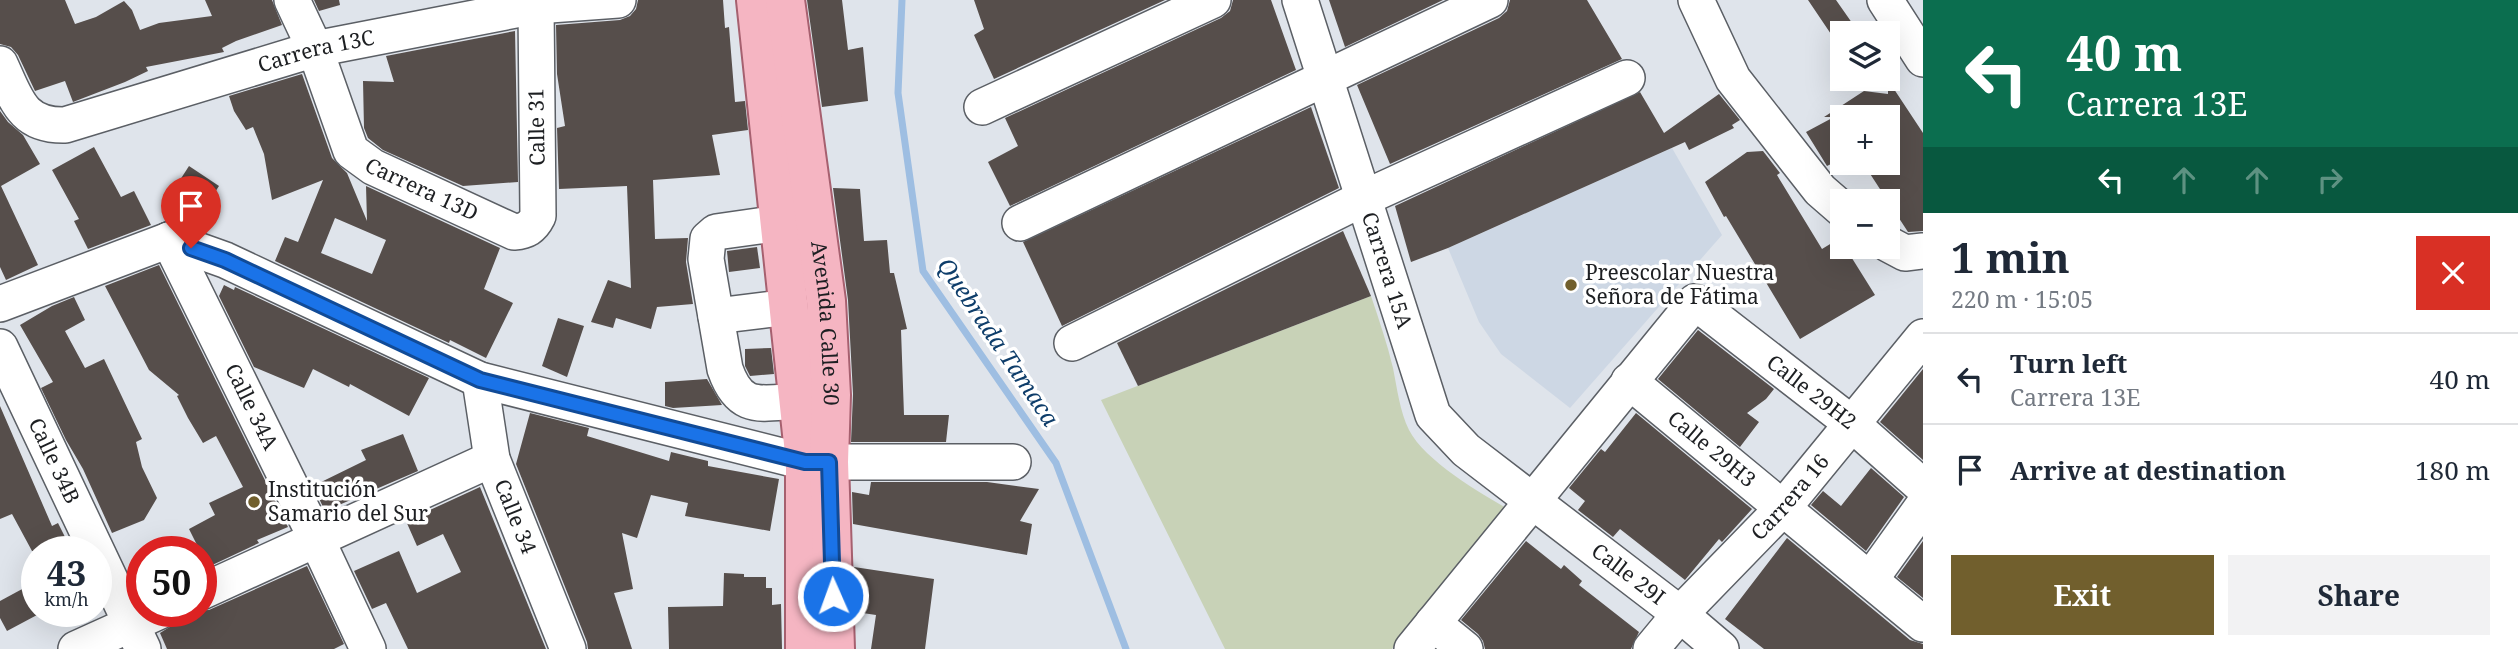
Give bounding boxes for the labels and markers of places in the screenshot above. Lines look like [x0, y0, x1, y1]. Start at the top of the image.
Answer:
pin [161, 176, 221, 248]
place label: Preescolar Nuestra Señora de Fátima [1585, 258, 1774, 310]
marker: Preescolar Nuestra Señora de Fátima [1563, 277, 1579, 293]
place label: Institución Samario del Sur [268, 475, 428, 527]
marker: Institución Samario del Sur [246, 494, 262, 510]

